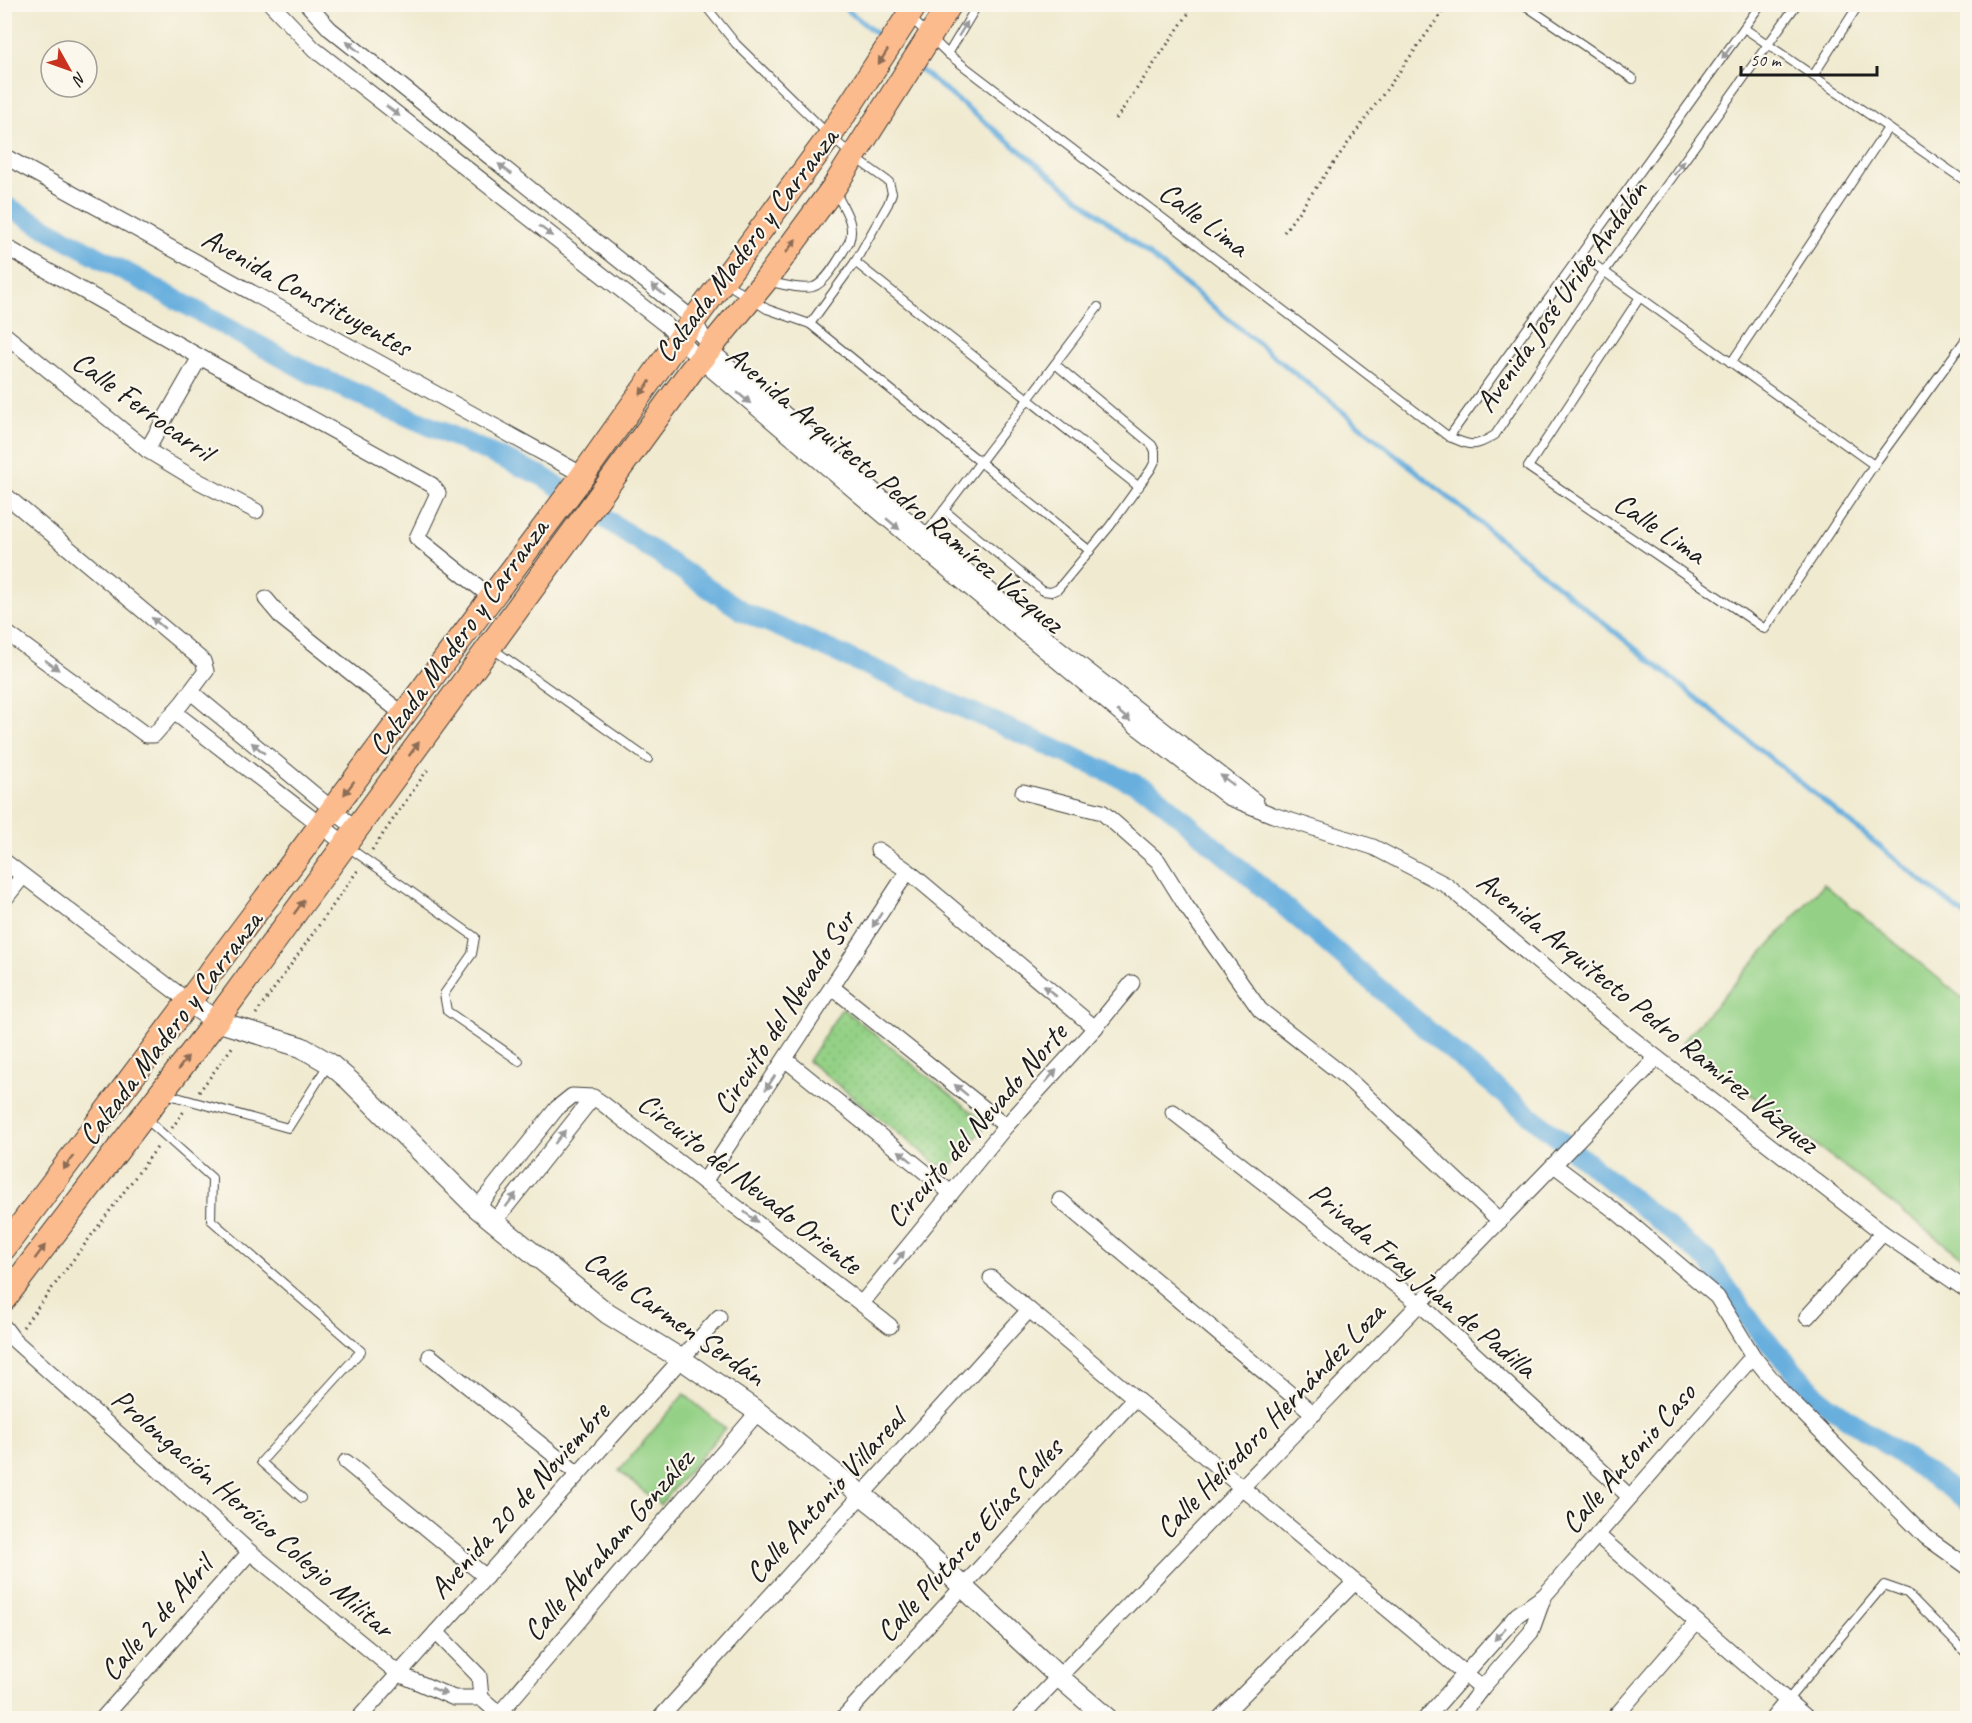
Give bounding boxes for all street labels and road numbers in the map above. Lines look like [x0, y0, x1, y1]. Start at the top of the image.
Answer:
street label: Calzada Madero y Carranza [645, 118, 848, 370]
street label: Avenida José Uribe Andalón [1467, 171, 1656, 420]
street label: Calle Lima [1152, 173, 1258, 266]
street label: Avenida Constituyentes [196, 219, 421, 367]
street label: Avenida Arquitecto Pedro Ramírez Vázquez [718, 337, 1073, 642]
street label: Calle Ferrocarril [65, 342, 225, 473]
street label: Calle Lima [1607, 484, 1715, 574]
street label: Calzada Madero y Carranza [359, 509, 558, 763]
street label: Avenida Arquitecto Pedro Ramírez Vázquez [1469, 862, 1828, 1163]
street label: Calzada Madero y Carranza [69, 901, 272, 1153]
street label: Circuito del Nevado Sur [704, 901, 865, 1121]
street label: Circuito del Nevado Norte [877, 1013, 1077, 1235]
street label: Circuito del Nevado Oriente [630, 1084, 871, 1284]
street label: Privada Fray Juan de Padilla [1301, 1174, 1546, 1388]
street label: Calle Carmen Serdán [577, 1241, 774, 1395]
street label: Calle Heliodoro Hernández Loza [1147, 1292, 1395, 1546]
street label: Calle Antonio Caso [1552, 1374, 1705, 1541]
street label: Prolongación Heróico Colegio Militar [104, 1380, 404, 1648]
street label: Avenida 20 de Noviembre [420, 1392, 619, 1606]
street label: Calle Antonio Villareal [737, 1397, 917, 1591]
street label: Calle Plutarco Elías Calles [868, 1428, 1072, 1650]
street label: Calle Abraham González [514, 1439, 703, 1649]
street label: Calle 2 de Abril [91, 1544, 224, 1688]

